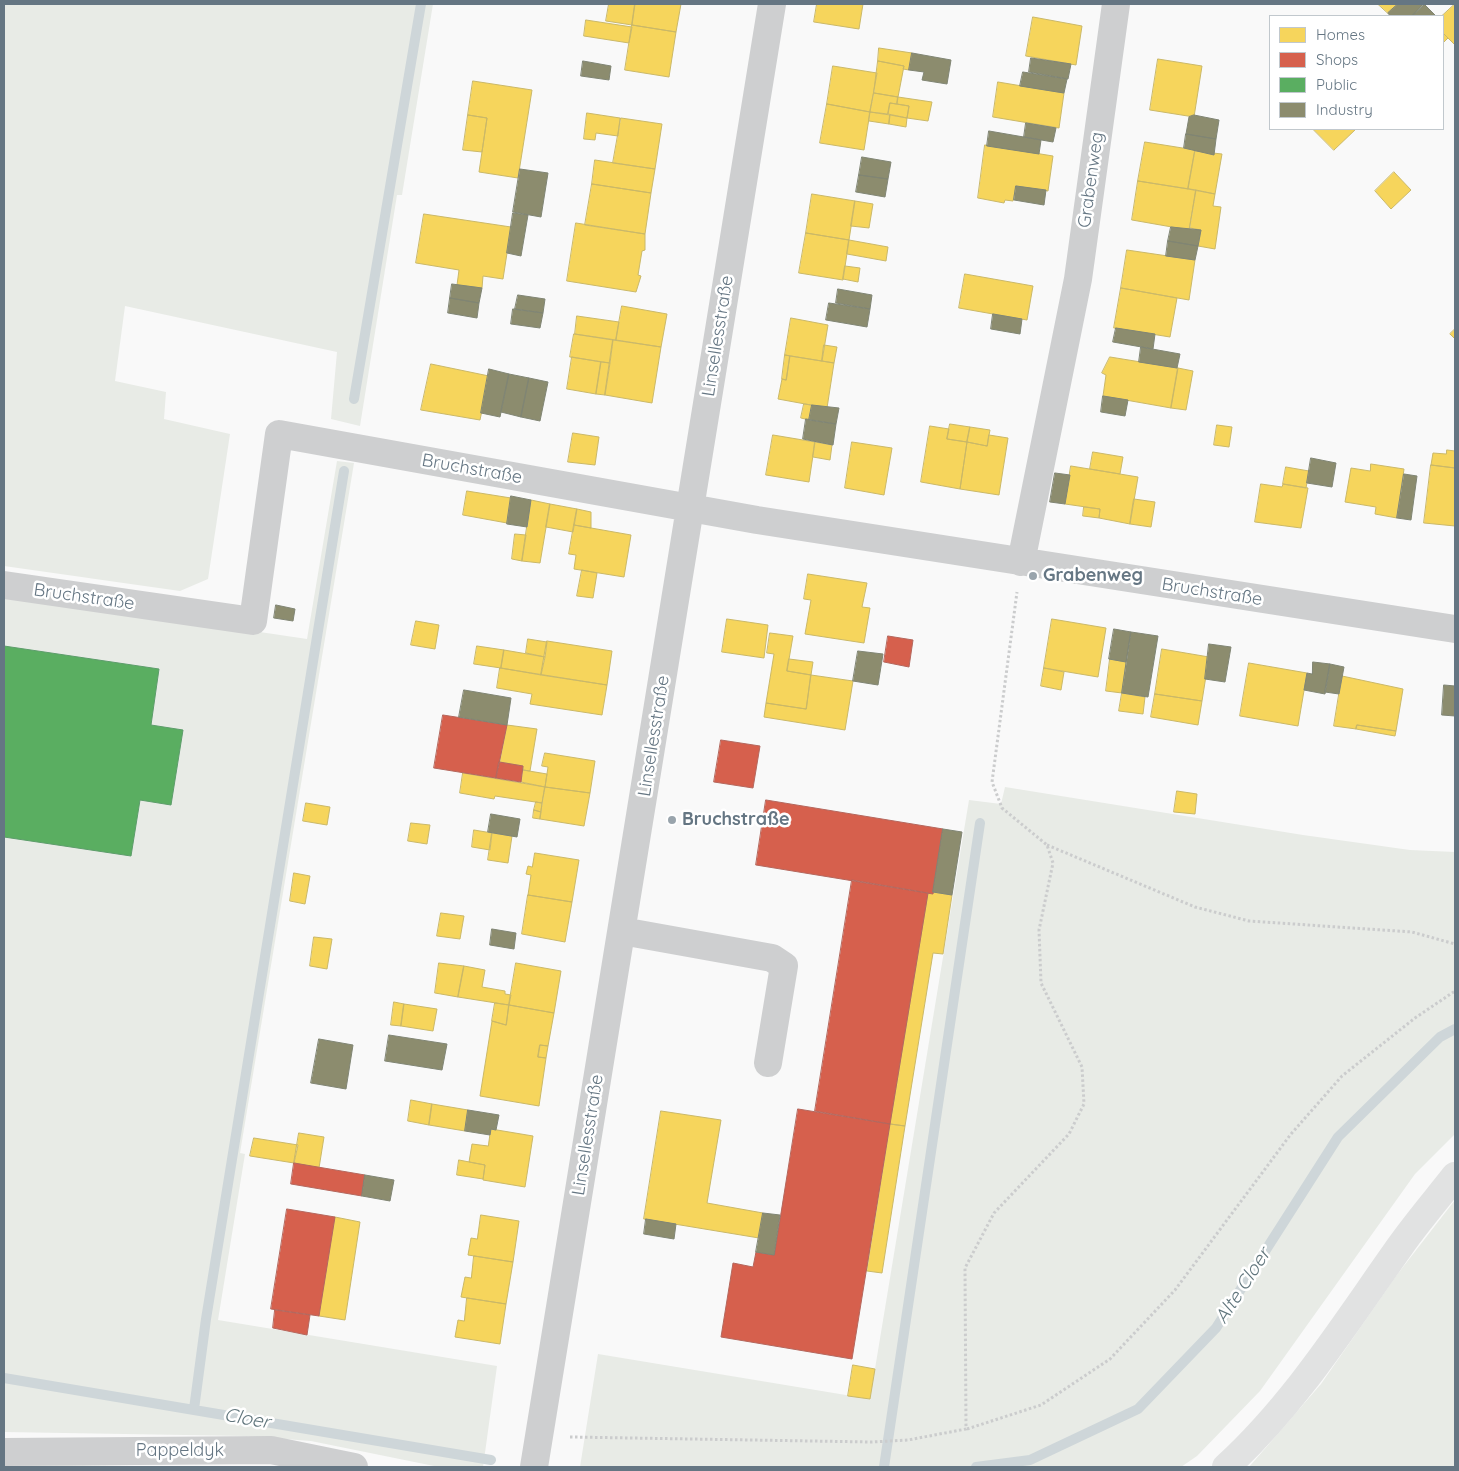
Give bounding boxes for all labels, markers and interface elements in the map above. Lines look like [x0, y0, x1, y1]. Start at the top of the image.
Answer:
legend [1269, 15, 1444, 130]
text: Homes [1316, 25, 1365, 44]
text: Shops [1316, 50, 1358, 69]
text: Public [1316, 75, 1357, 94]
text: Industry [1316, 100, 1373, 119]
street label: Grabenweg [1074, 131, 1108, 229]
street label: Linsellesstraße [698, 274, 738, 398]
street label: Bruchstraße [420, 450, 524, 488]
place label: Grabenweg [1043, 565, 1143, 587]
marker: Grabenweg [1027, 570, 1039, 582]
street label: Bruchstraße [1160, 573, 1264, 611]
street label: Bruchstraße [32, 579, 136, 615]
street label: Linsellesstraße [634, 674, 674, 798]
place label: Bruchstraße [682, 809, 790, 831]
marker: Bruchstraße [666, 814, 678, 826]
street label: Linsellesstraße [568, 1073, 608, 1197]
water label: Alte Cloer [1210, 1244, 1276, 1328]
water label: Cloer [222, 1404, 272, 1434]
street label: Pappeldyk [136, 1440, 224, 1462]

